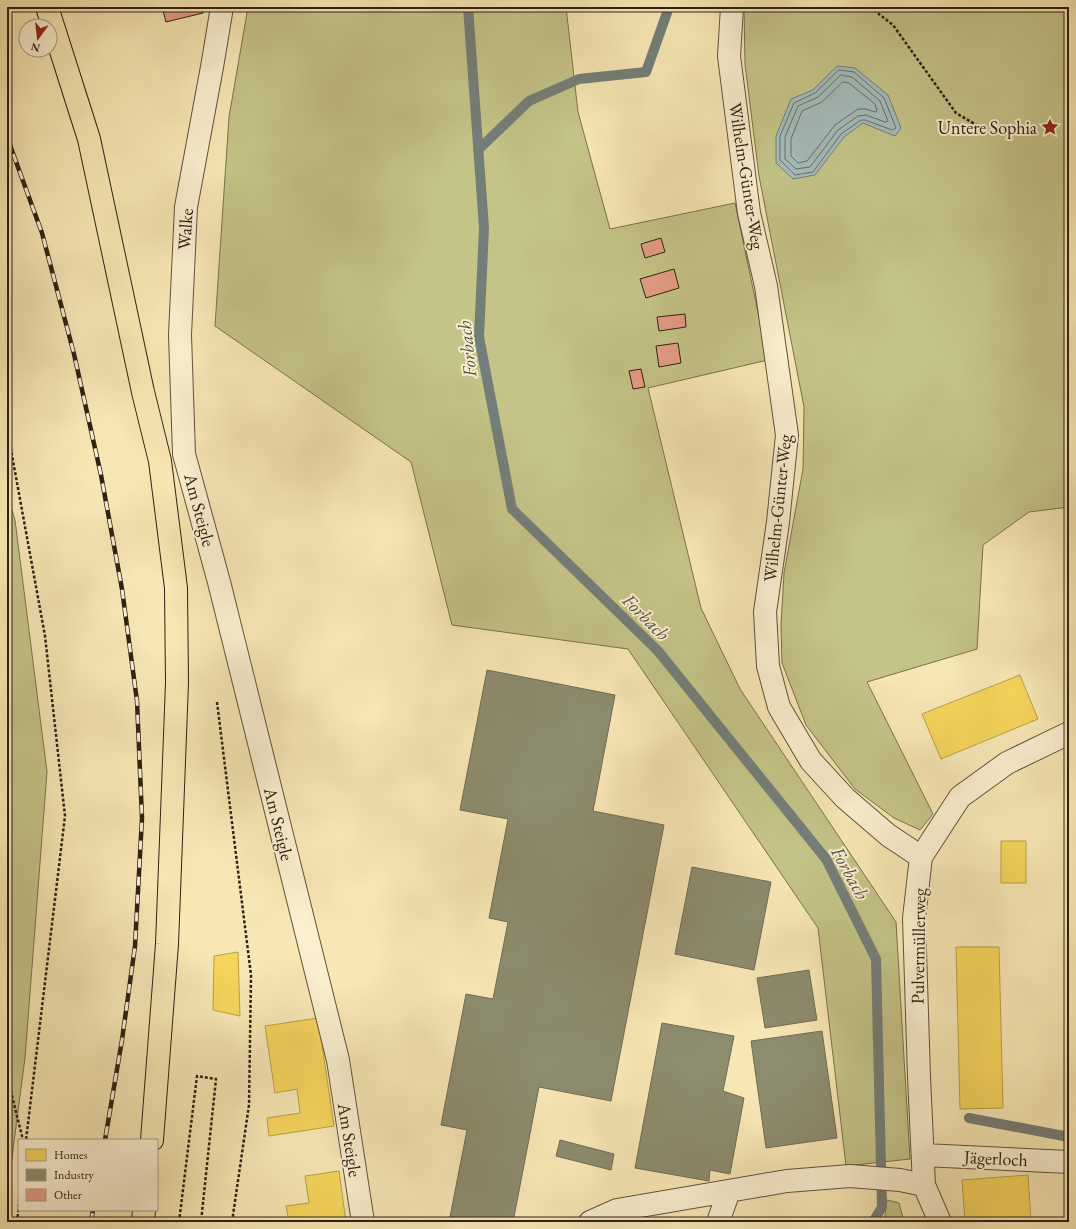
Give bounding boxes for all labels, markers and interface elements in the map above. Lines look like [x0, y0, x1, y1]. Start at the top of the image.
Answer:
north arrow [18, 18, 58, 58]
text: N [29, 40, 42, 56]
street label: Wilhelm-Günter-Weg [724, 101, 770, 251]
place label: Untere Sophia [938, 116, 1038, 139]
place icon: Untere Sophia [1040, 117, 1060, 137]
street label: Walke [172, 207, 198, 251]
water label: Forbach [452, 319, 483, 380]
street label: Wilhelm-Günter-Weg [758, 433, 796, 583]
street label: Am Steigle [179, 470, 221, 549]
water label: Forbach [616, 587, 675, 646]
street label: Am Steigle [259, 784, 299, 863]
water label: Forbach [825, 841, 875, 904]
street label: Pulvermüllerweg [905, 888, 931, 1004]
street label: Am Steigle [333, 1100, 367, 1179]
legend [18, 1139, 158, 1211]
street label: Jägerloch [961, 1145, 1029, 1171]
text: Homes [54, 1147, 88, 1163]
text: Industry [54, 1167, 94, 1183]
text: Other [54, 1187, 82, 1203]

